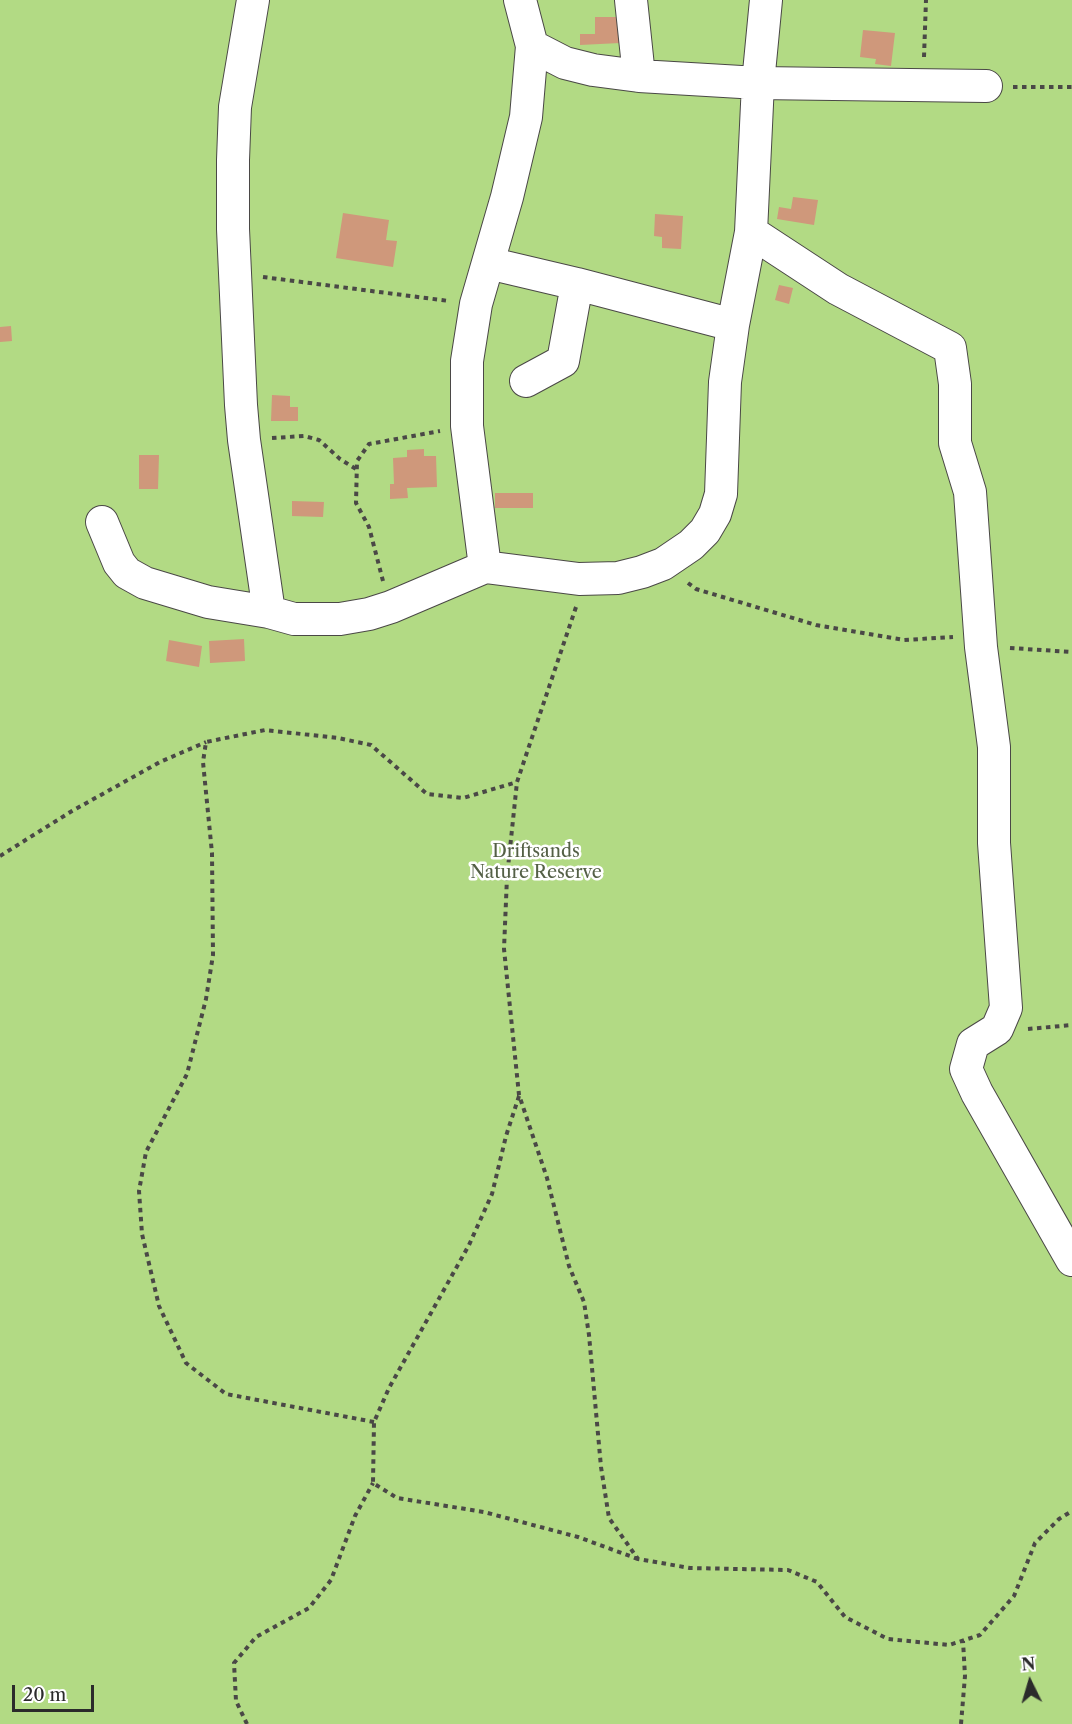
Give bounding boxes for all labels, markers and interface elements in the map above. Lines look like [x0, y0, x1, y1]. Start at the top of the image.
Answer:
park label: Driftsands Nature Reserve [470, 841, 602, 884]
north arrow [1000, 1652, 1060, 1712]
text: N [1021, 1654, 1036, 1675]
scale bar [15, 1673, 98, 1711]
text: 20 m [23, 1684, 66, 1706]

